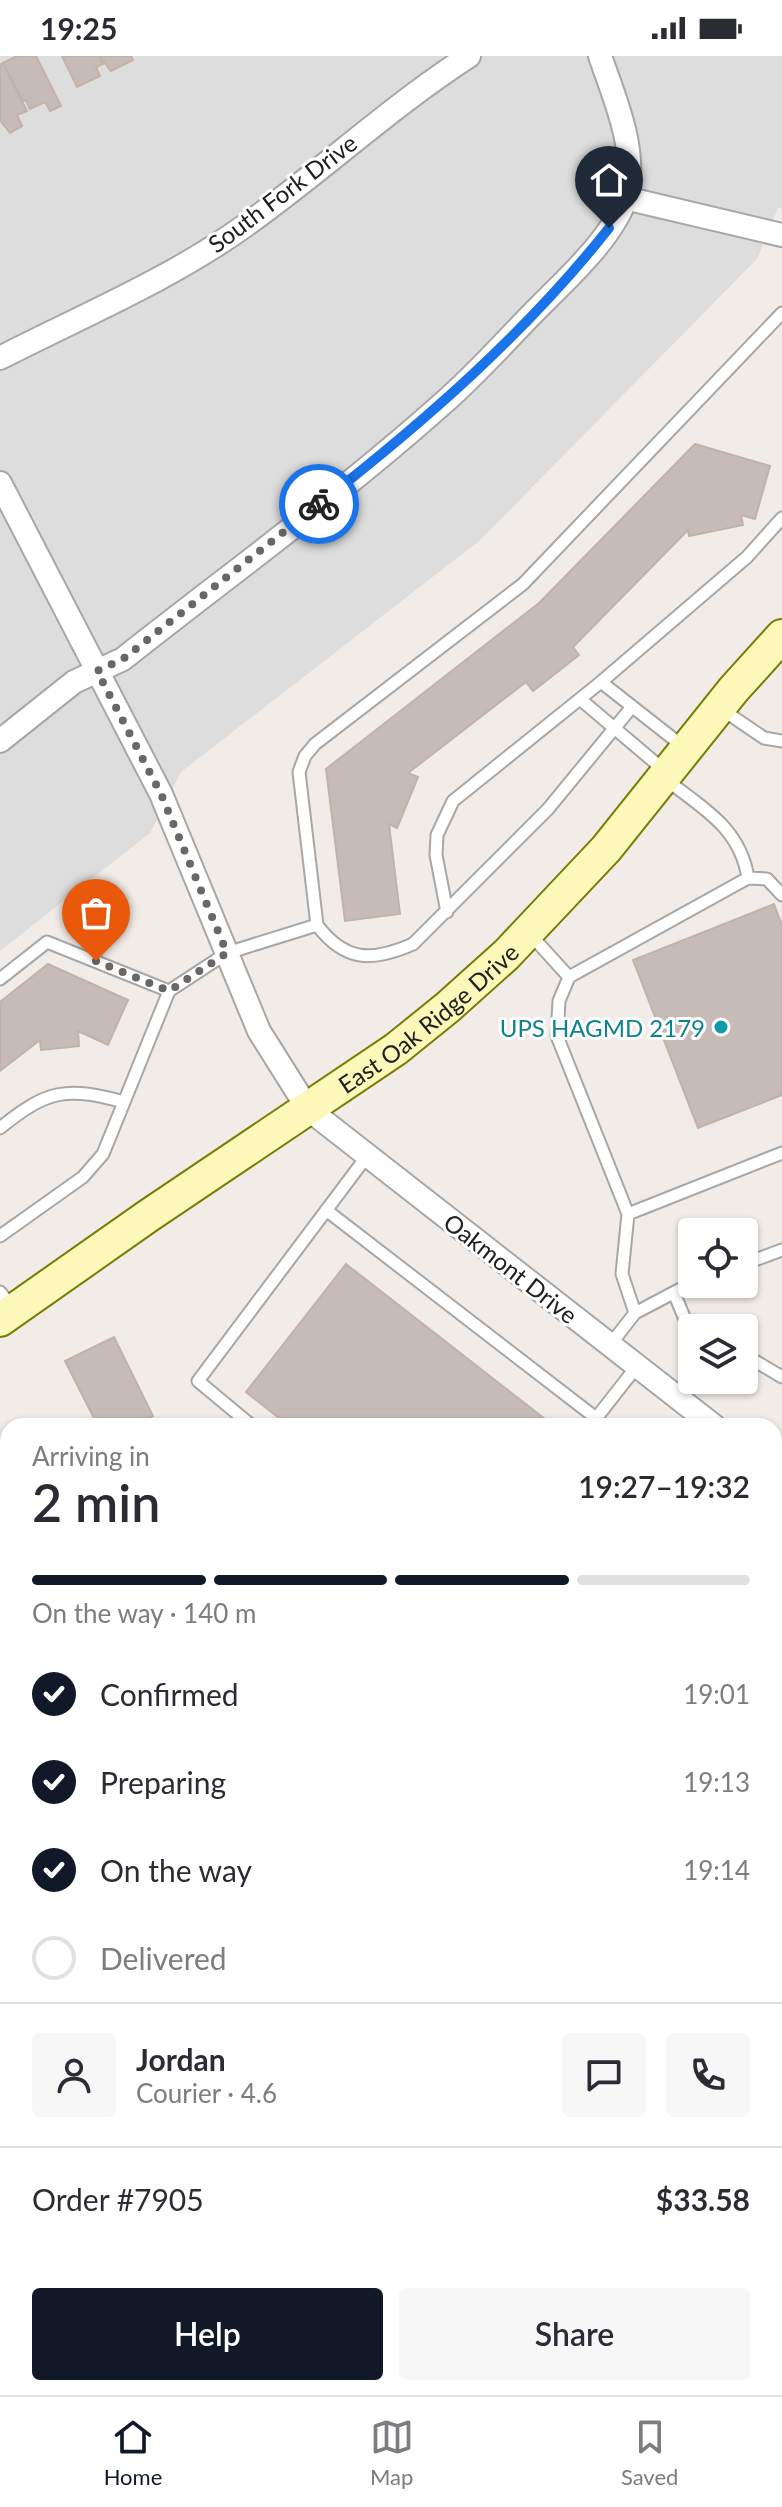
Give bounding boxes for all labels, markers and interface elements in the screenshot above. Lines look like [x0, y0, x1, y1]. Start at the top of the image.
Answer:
text: 19:25 [40, 10, 117, 46]
street label: South Fork Drive [202, 128, 362, 258]
pin [575, 146, 643, 228]
icon: home [587, 158, 631, 202]
courier [279, 464, 359, 544]
icon: bike [297, 482, 341, 526]
pin [62, 879, 130, 961]
icon: bag [74, 891, 118, 935]
street label: East Oak Ridge Drive [332, 937, 524, 1099]
place label: UPS HAGMD 2179 [500, 1013, 705, 1042]
marker: UPS HAGMD 2179 [712, 1018, 730, 1036]
street label: Oakmont Drive [438, 1207, 584, 1329]
map controls [678, 1218, 758, 1394]
button: locate [678, 1218, 758, 1298]
button: layers [678, 1314, 758, 1394]
text: Arriving in [32, 1440, 150, 1472]
text: 19:27–19:32 [578, 1468, 750, 1504]
text: 2 min [32, 1471, 160, 1533]
text: On the way · 140 m [32, 1597, 256, 1629]
icon: check [32, 1672, 76, 1716]
text: Confirmed [100, 1676, 239, 1712]
text: 19:01 [683, 1678, 750, 1710]
icon: check [32, 1760, 76, 1804]
text: Preparing [100, 1764, 226, 1800]
text: 19:13 [683, 1766, 750, 1798]
icon: check [32, 1848, 76, 1892]
text: On the way [100, 1852, 252, 1888]
text: 19:14 [683, 1854, 750, 1886]
text: Delivered [100, 1940, 227, 1976]
button: person [32, 2033, 116, 2117]
button: chat [562, 2033, 646, 2117]
button: phone [666, 2033, 750, 2117]
text: Jordan [136, 2041, 226, 2077]
text: Courier · 4.6 [136, 2077, 277, 2109]
text: Order #7905 [32, 2181, 204, 2217]
text: $33.58 [656, 2181, 750, 2217]
button: Help [32, 2288, 383, 2380]
button: Share [399, 2288, 750, 2380]
tab: Home [104, 2415, 162, 2490]
tab: Map [370, 2415, 414, 2490]
tab: Saved [621, 2415, 678, 2490]

